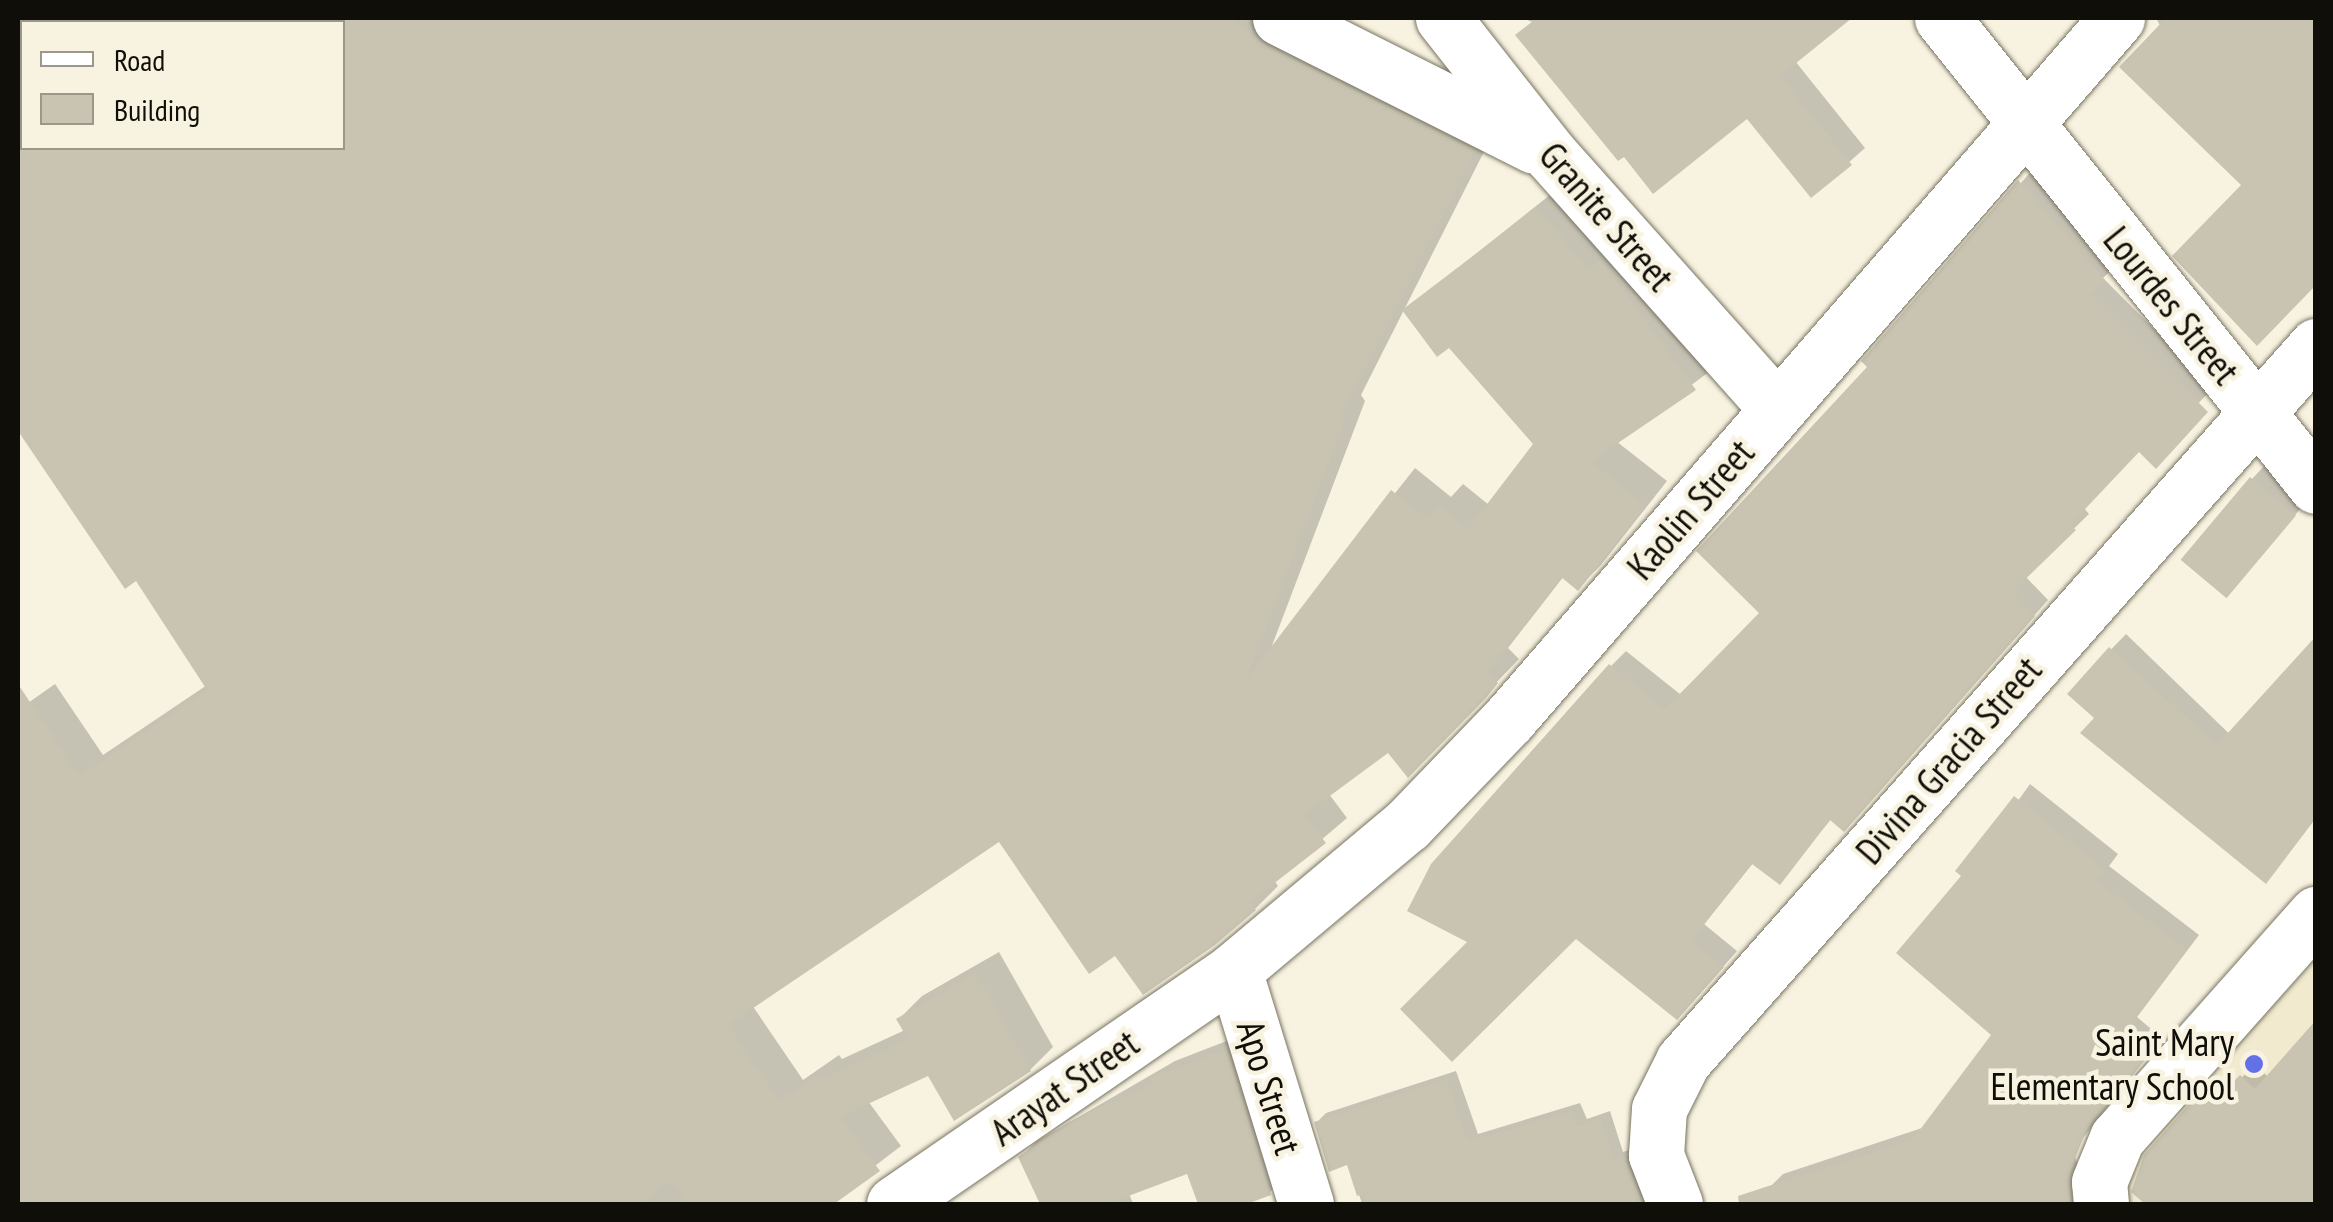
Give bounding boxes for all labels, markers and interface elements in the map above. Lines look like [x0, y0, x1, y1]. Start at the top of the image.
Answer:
legend [20, 20, 345, 150]
text: Road [114, 40, 165, 79]
text: Building [114, 90, 200, 129]
street label: Granite Street [1530, 132, 1684, 300]
street label: Lourdes Street [2095, 217, 2249, 393]
street label: Kaolin Street [1617, 430, 1763, 588]
street label: Divina Gracia Street [1846, 647, 2050, 873]
street label: Apo Street [1228, 1015, 1312, 1159]
place label: Saint Mary Elementary School [1989, 1019, 2234, 1108]
street label: Arayat Street [981, 1020, 1147, 1154]
marker: Saint Mary Elementary School [2243, 1053, 2265, 1075]

